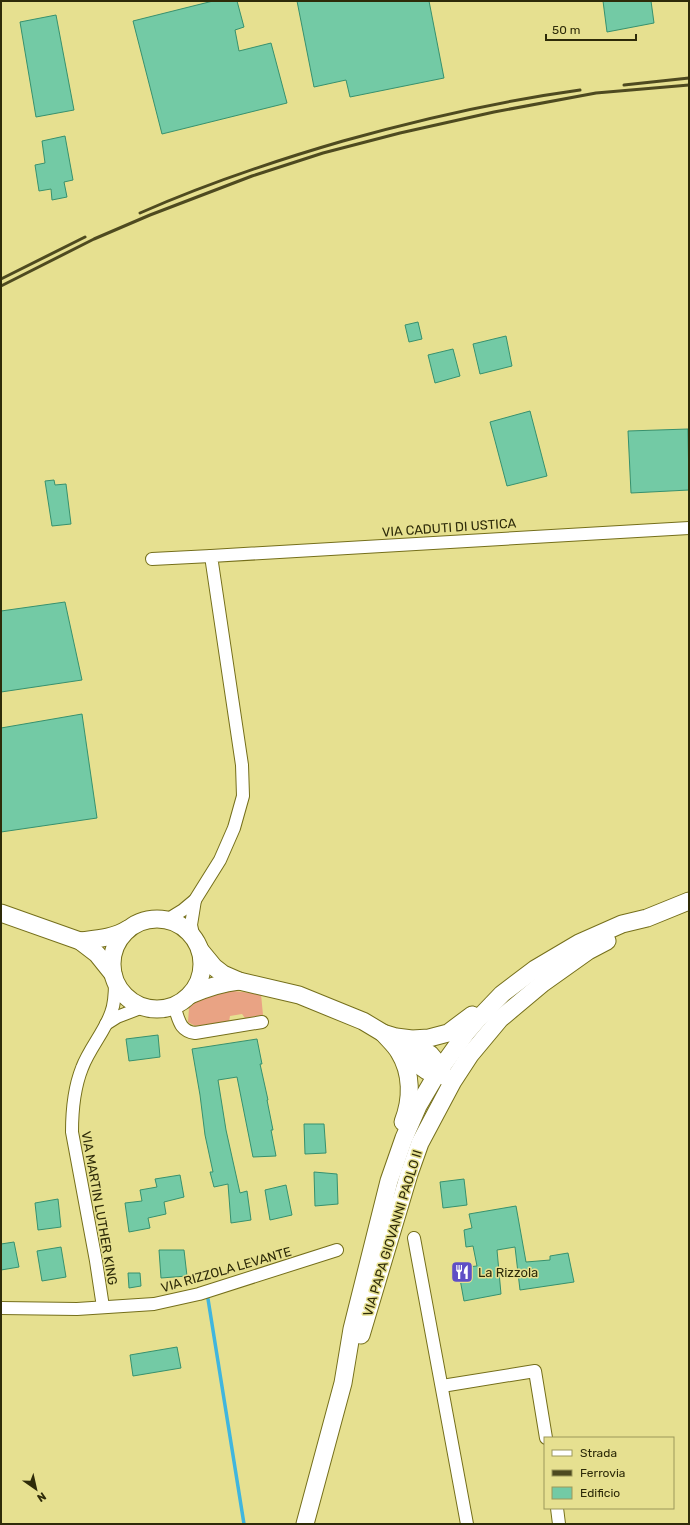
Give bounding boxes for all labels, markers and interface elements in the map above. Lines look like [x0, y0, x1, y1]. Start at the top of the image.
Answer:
scale bar [546, 16, 636, 42]
text: 50 m [552, 23, 580, 37]
street label: VIA CADUTI DI USTICA [381, 515, 517, 540]
street label: VIA MARTIN LUTHER KING [79, 1130, 120, 1286]
street label: VIA PAPA GIOVANNI PAOLO II [360, 1148, 425, 1318]
street label: VIA RIZZOLA LEVANTE [159, 1244, 293, 1295]
restaurant icon: La Rizzola [449, 1259, 475, 1285]
place label: La Rizzola [478, 1265, 538, 1280]
legend [544, 1437, 674, 1509]
text: Strada [580, 1446, 617, 1460]
text: Ferrovia [580, 1466, 625, 1480]
north arrow [16, 1469, 56, 1509]
text: Edificio [580, 1486, 620, 1500]
text: N [34, 1489, 48, 1505]

